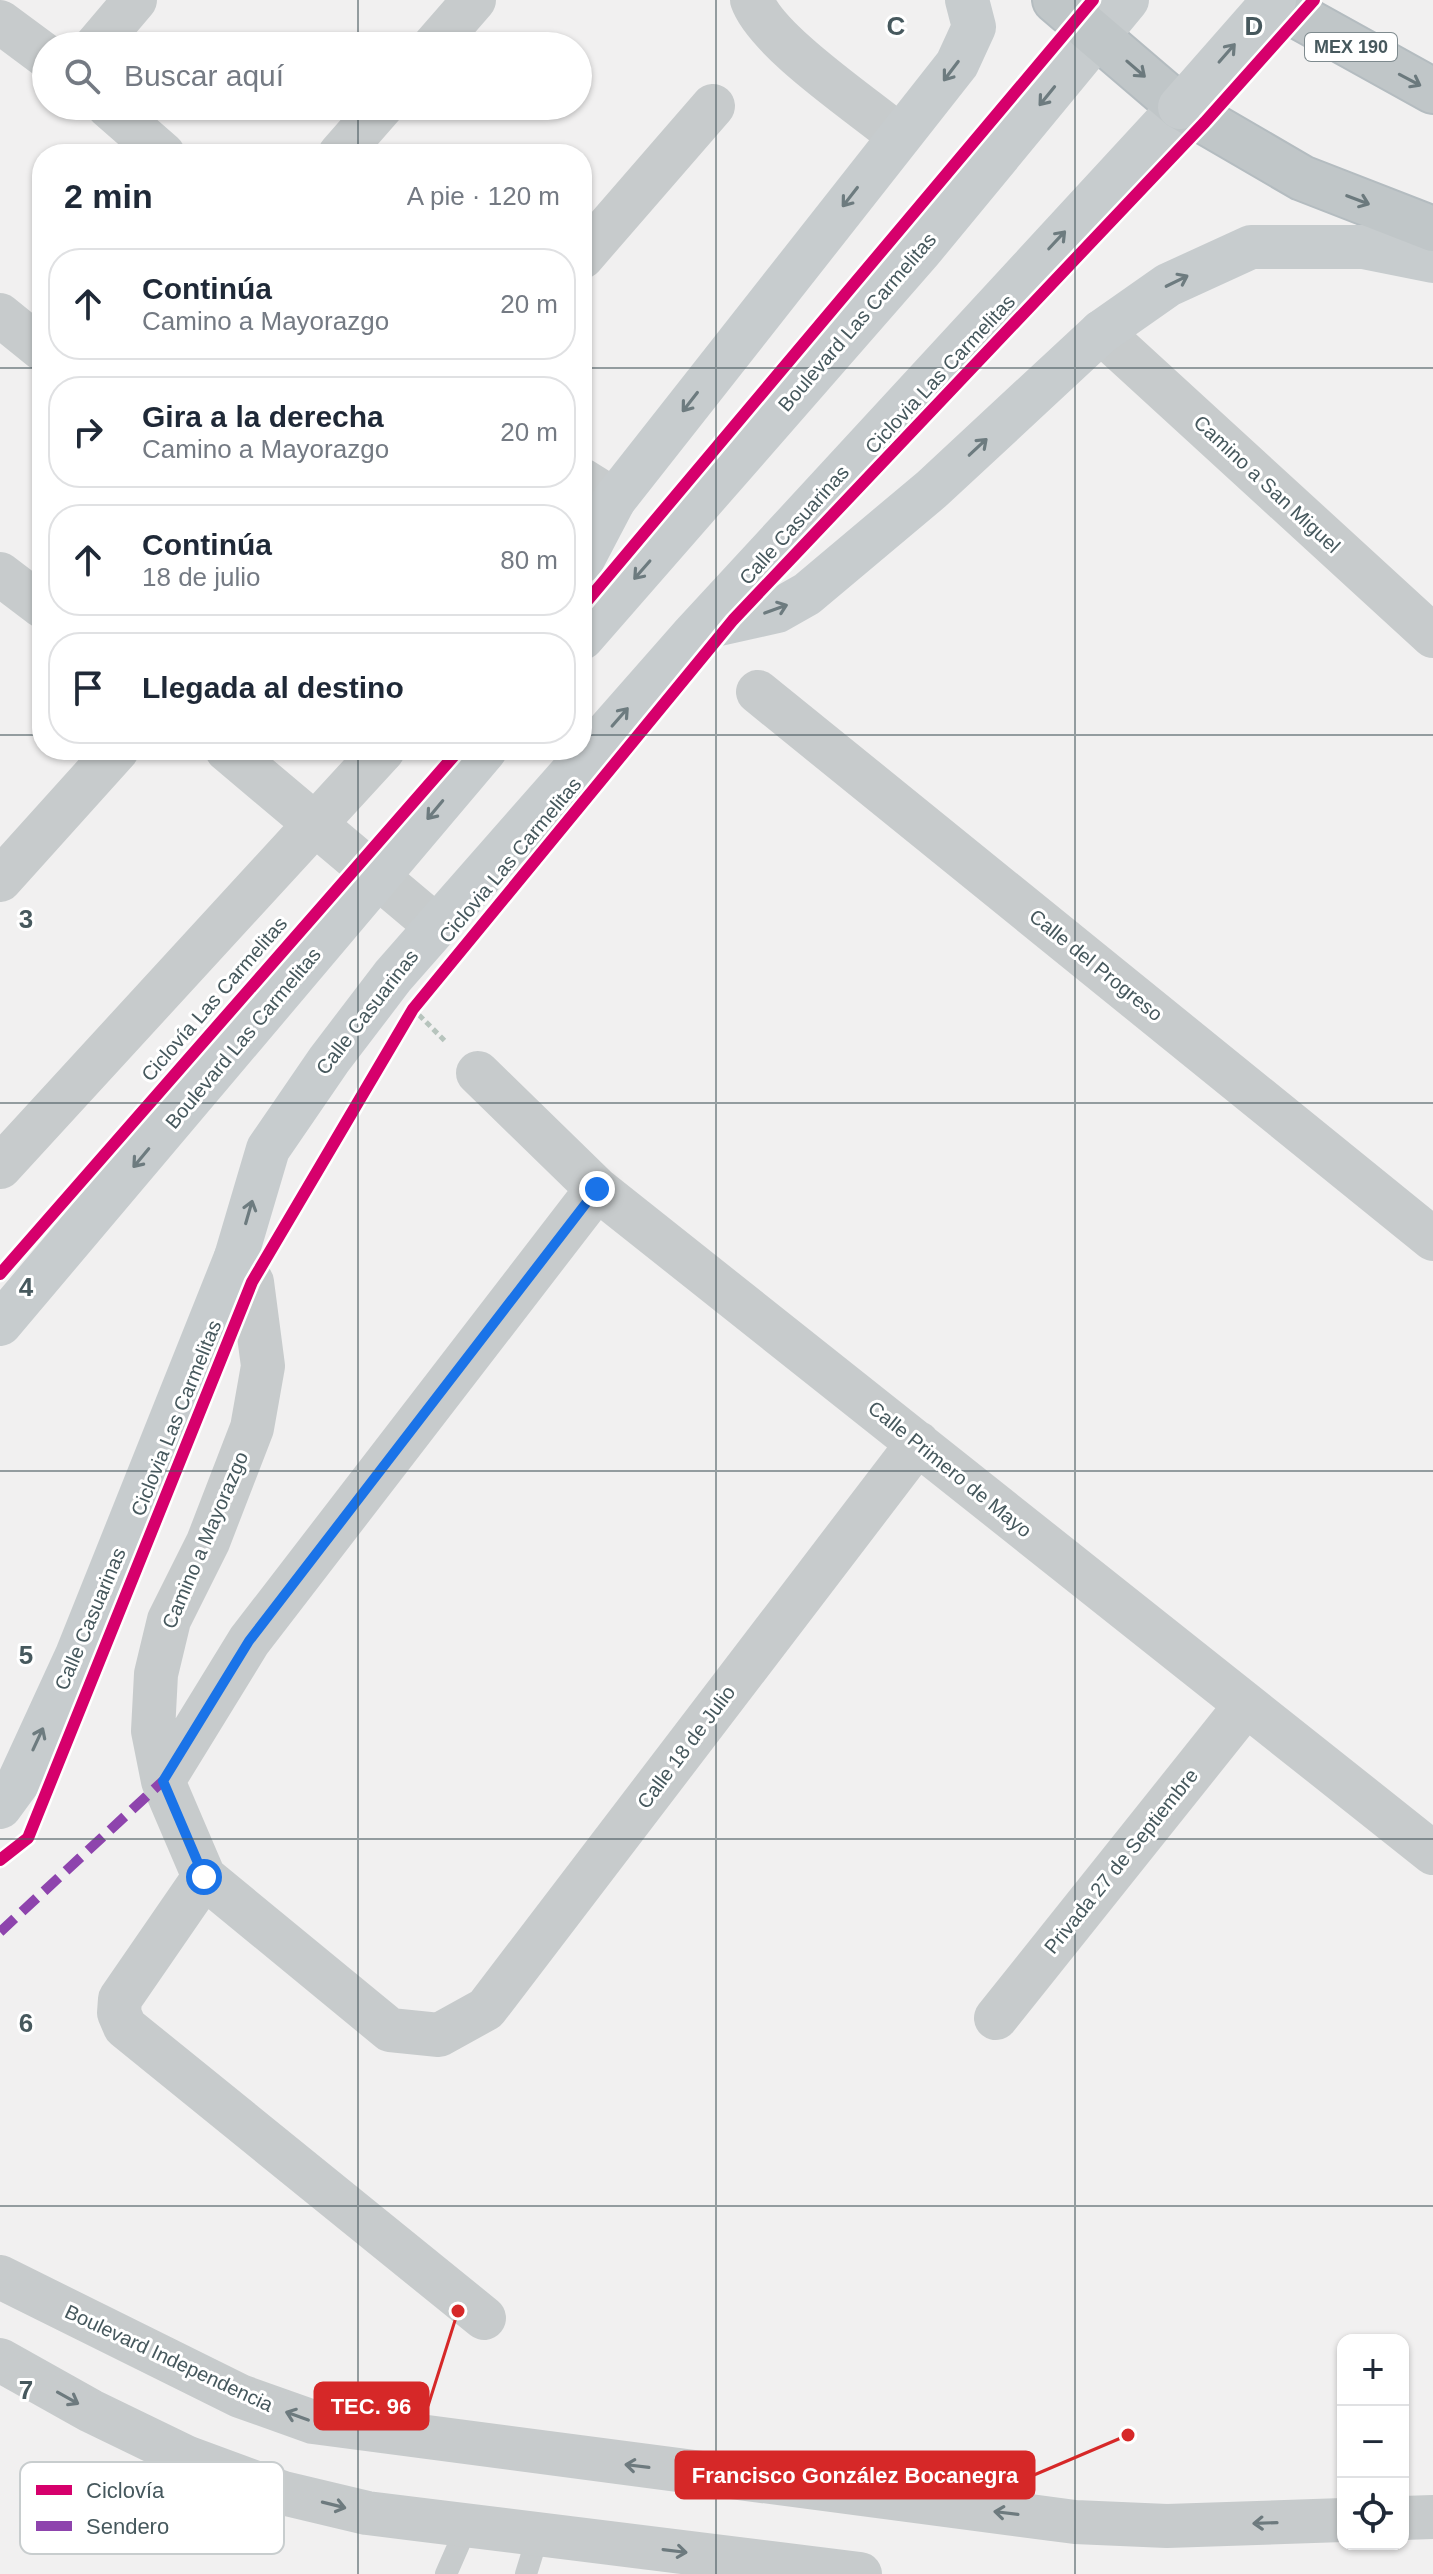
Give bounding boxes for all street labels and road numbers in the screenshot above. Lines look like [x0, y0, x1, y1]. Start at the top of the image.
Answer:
road number: MEX 190 [1305, 33, 1397, 61]
street label: Boulevard Las Carmelitas [774, 228, 940, 416]
street label: Ciclovia Las Carmelitas [861, 290, 1019, 458]
street label: Camino a San Miguel [1190, 411, 1344, 557]
street label: Calle Casuarinas [735, 461, 853, 589]
street label: Ciclovia Las Carmelitas [434, 773, 586, 947]
street label: Calle del Progreso [1025, 905, 1167, 1025]
street label: Ciclovía Las Carmelitas [137, 913, 291, 1085]
street label: Boulevard Las Carmelitas [161, 943, 325, 1133]
street label: Calle Casuarinas [311, 945, 423, 1079]
street label: Ciclovia Las Carmelitas [127, 1317, 225, 1519]
street label: Calle Primero de Mayo [864, 1396, 1036, 1542]
street label: Camino a Mayorazgo [158, 1448, 252, 1632]
street label: Calle Casuarinas [50, 1545, 130, 1693]
street label: Calle 18 de Julio [633, 1681, 739, 1813]
street label: Privada 27 de Septiembre [1040, 1764, 1202, 1958]
street label: Boulevard Independencia [62, 2300, 277, 2416]

